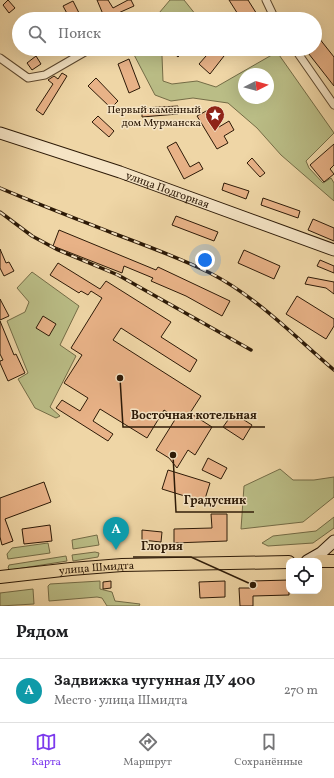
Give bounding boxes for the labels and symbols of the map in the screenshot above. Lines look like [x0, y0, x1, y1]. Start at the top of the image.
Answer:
north arrow [238, 68, 274, 104]
place label: Первый каменный дом Мурманска [107, 103, 202, 131]
place icon: Первый каменный дом Мурманска [204, 104, 226, 132]
street label: улица Подгорная [123, 169, 211, 213]
your location [195, 250, 215, 270]
callout: Восточная котельная [123, 403, 265, 427]
text: Восточная котельная [131, 408, 257, 424]
callout: Градусник [176, 488, 254, 512]
text: Градусник [184, 493, 246, 509]
pin: A [103, 517, 129, 550]
callout: Глория [133, 533, 191, 557]
text: Глория [141, 539, 183, 555]
street label: улица Шмидта [58, 559, 135, 579]

